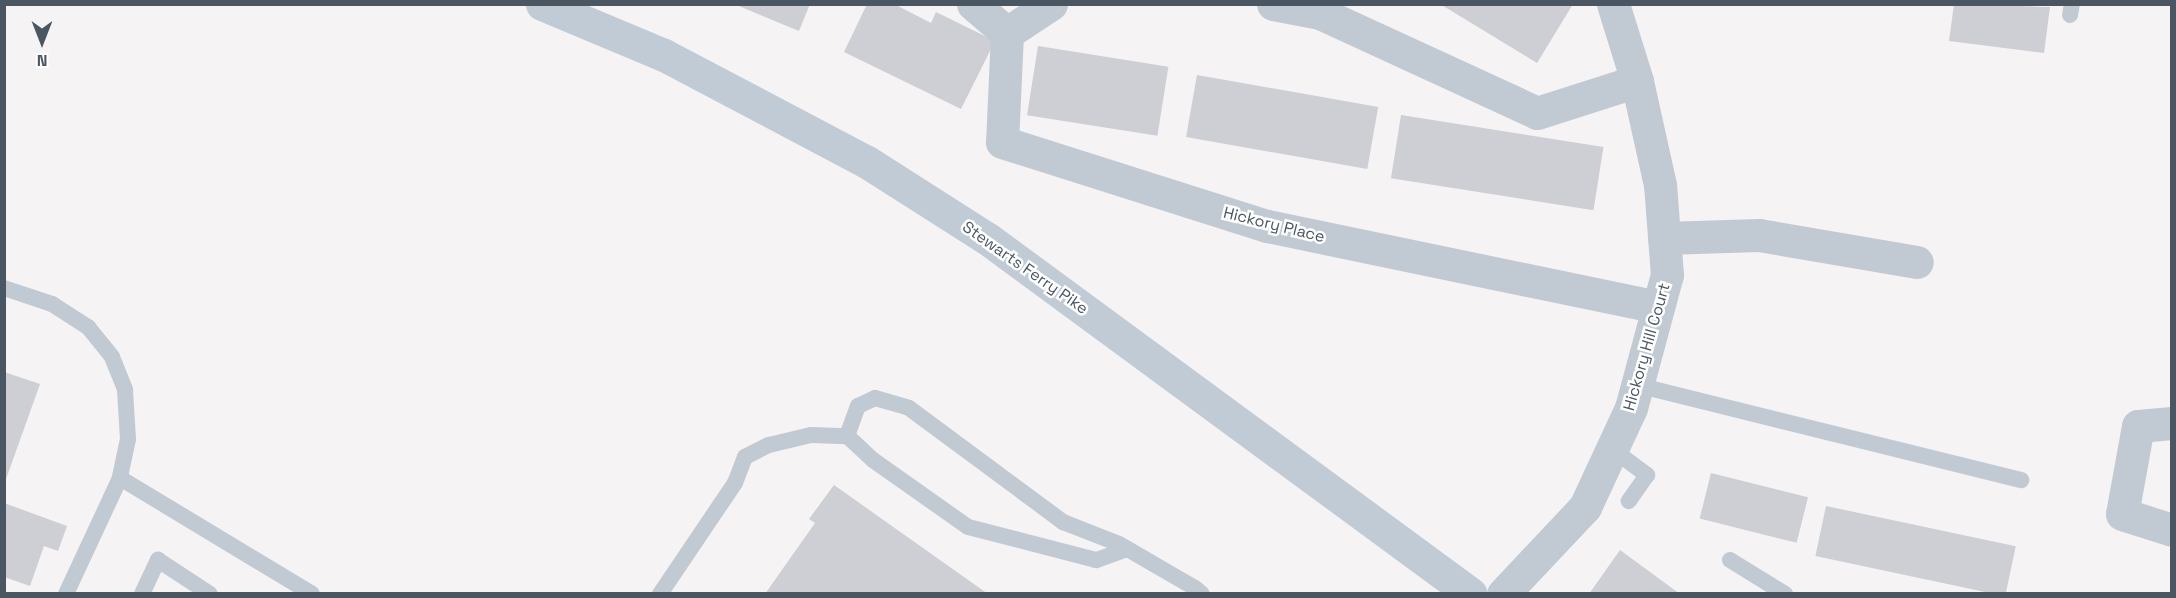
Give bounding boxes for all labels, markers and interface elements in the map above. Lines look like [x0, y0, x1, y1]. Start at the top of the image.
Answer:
north arrow [12, 12, 72, 72]
text: N [37, 50, 47, 71]
street label: Hickory Place [1221, 203, 1327, 247]
street label: Stewarts Ferry Pike [958, 217, 1092, 319]
street label: Hickory Hill Court [1620, 281, 1674, 413]

